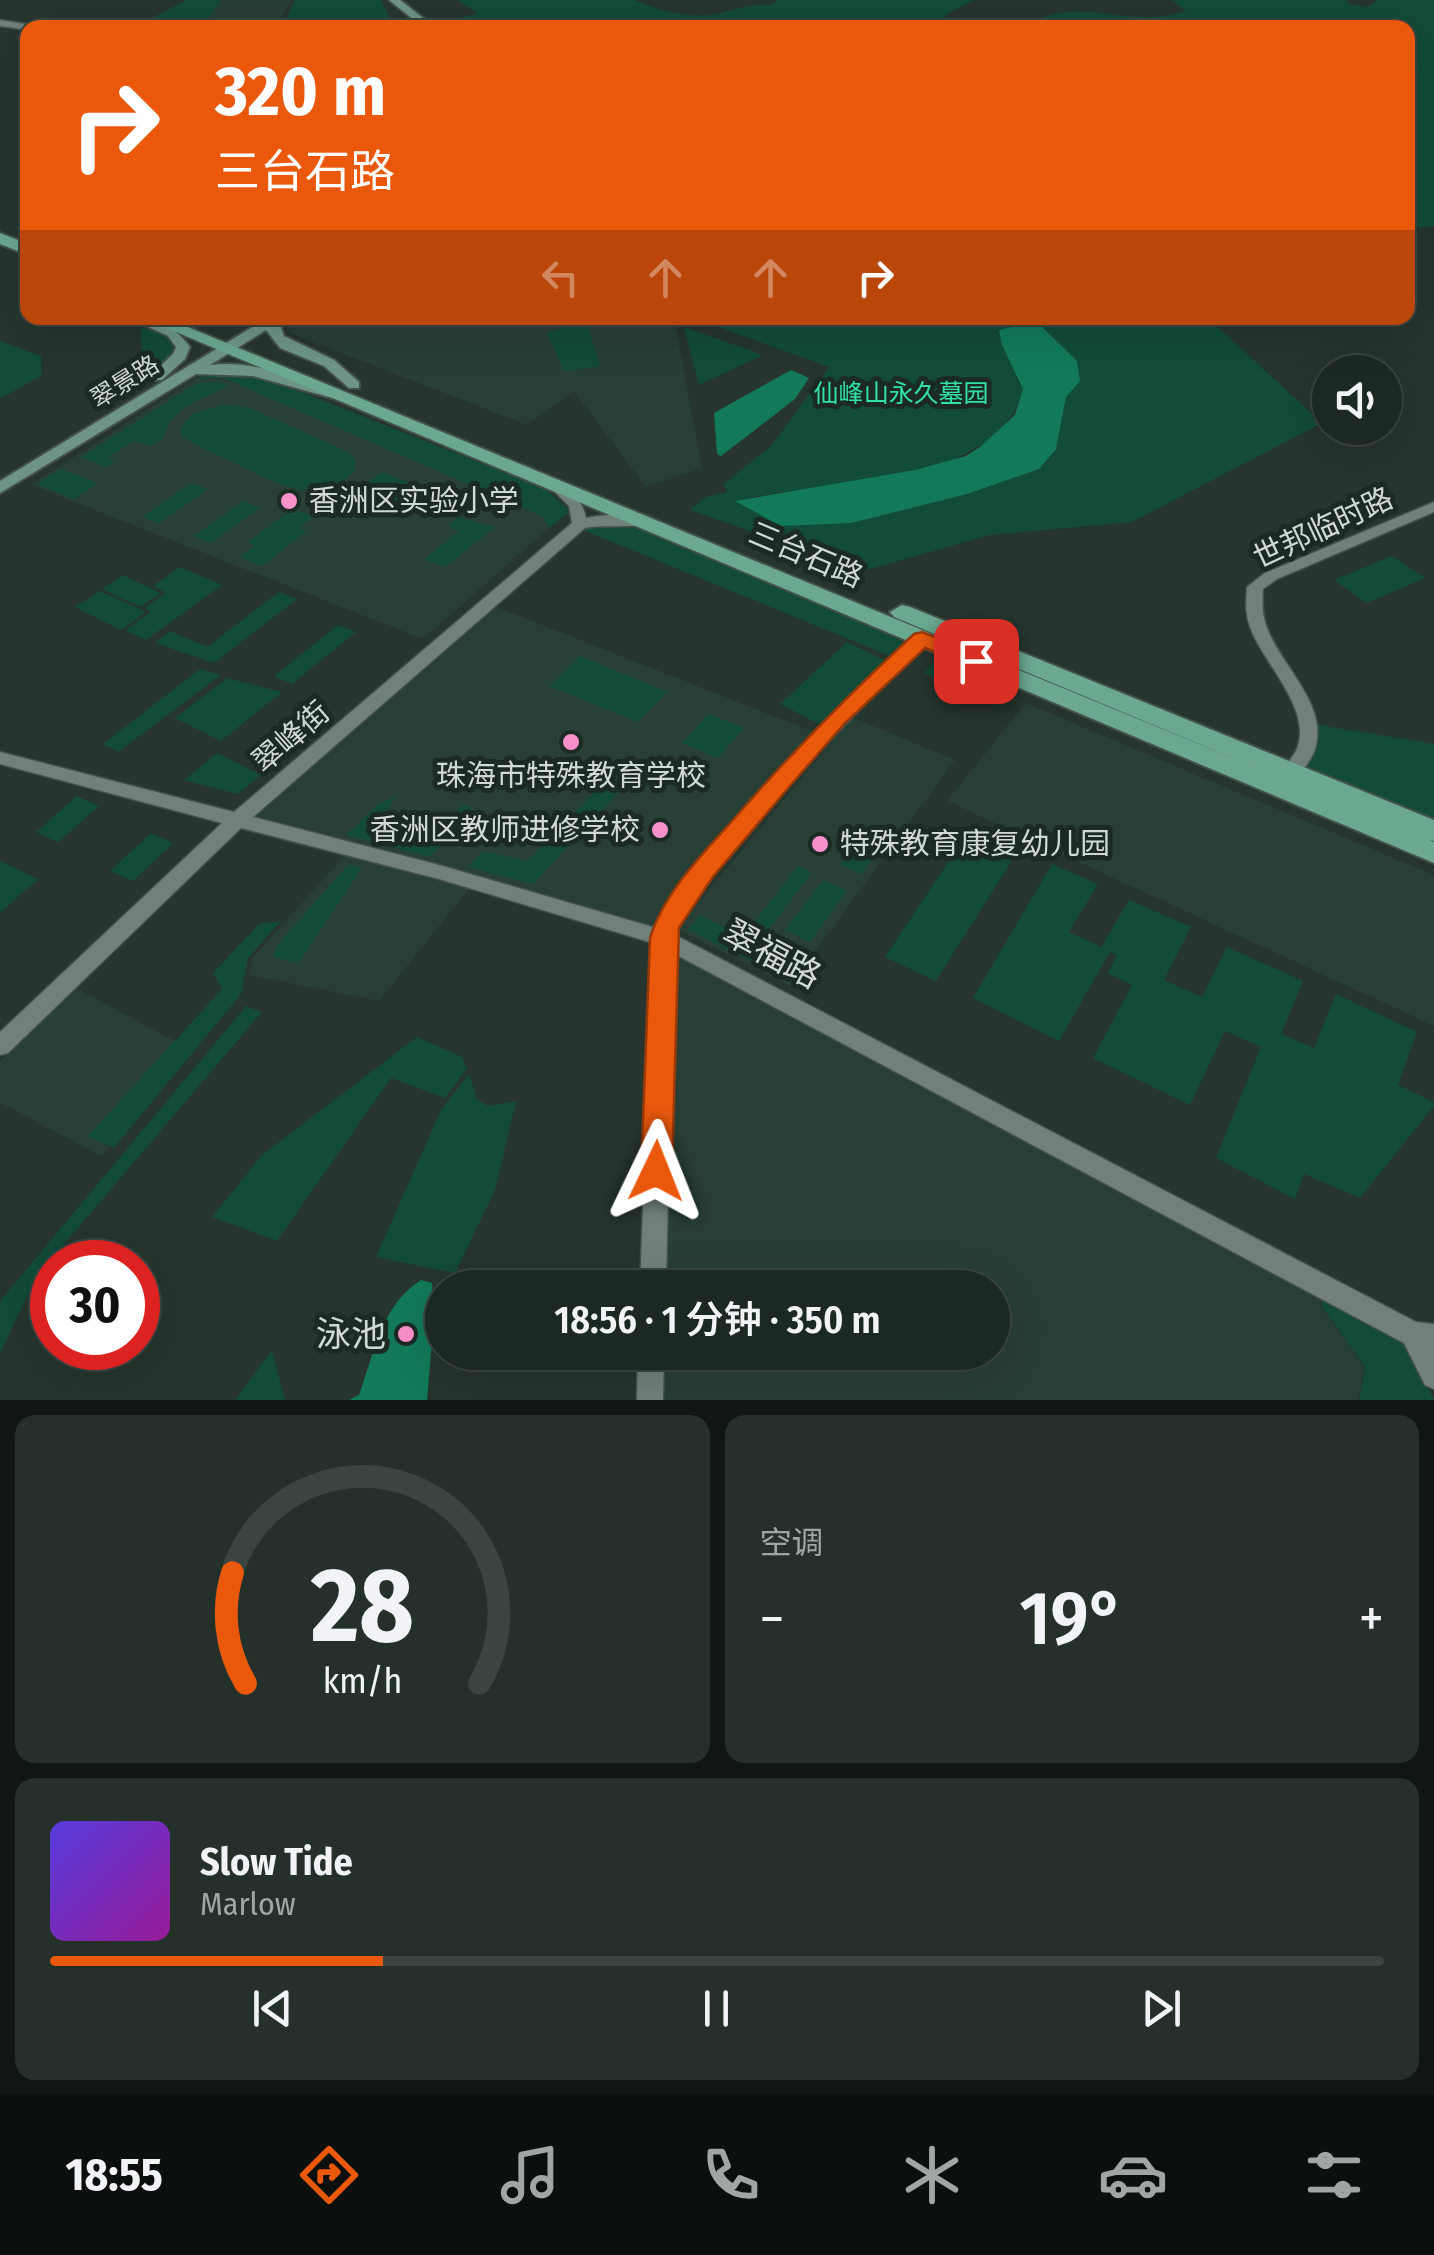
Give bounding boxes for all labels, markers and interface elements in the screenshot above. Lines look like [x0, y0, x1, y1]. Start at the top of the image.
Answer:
text: 320 m [215, 50, 386, 134]
icon: right [50, 60, 180, 190]
text: 三台石路 [215, 145, 395, 199]
icon: left [533, 250, 588, 305]
icon: ahead [638, 250, 693, 305]
icon: ahead [743, 250, 798, 305]
icon: right [848, 250, 903, 305]
street label: 翠景路 [85, 349, 165, 415]
map controls [1312, 355, 1402, 445]
button: sound [1312, 355, 1402, 445]
park label: 仙峰山永久墓园 [813, 379, 989, 409]
street label: 世邦临时路 [1247, 480, 1399, 576]
place label: 香洲区实验小学 [309, 483, 519, 519]
marker: 香洲区实验小学 [278, 490, 300, 512]
street label: 三台石路 [744, 515, 868, 595]
pin [934, 619, 1019, 704]
icon: arrive [949, 634, 1004, 689]
street label: 翠峰街 [245, 694, 337, 780]
marker: 珠海市特殊教育学校 [560, 731, 582, 753]
place label: 珠海市特殊教育学校 [436, 758, 706, 794]
place label: 香洲区教师进修学校 [370, 812, 640, 848]
marker: 香洲区教师进修学校 [649, 819, 671, 841]
place label: 特殊教育康复幼儿园 [840, 826, 1110, 862]
marker: 特殊教育康复幼儿园 [809, 833, 831, 855]
street label: 翠福路 [716, 911, 828, 997]
position arrow [604, 1119, 708, 1223]
speed limit sign: 30 [30, 1240, 160, 1370]
text: 18:56 · 1 分钟 · 350 m [554, 1297, 881, 1343]
place label: 泳池 [316, 1313, 386, 1355]
marker: 泳池 [395, 1323, 417, 1345]
text: 空调 [760, 1524, 824, 1562]
text: 28 [310, 1544, 414, 1669]
text: 19° [1019, 1574, 1124, 1664]
text: − [760, 1586, 784, 1652]
text: + [1359, 1586, 1384, 1652]
text: km/h [322, 1660, 402, 1702]
text: Slow Tide [200, 1839, 353, 1885]
text: Marlow [200, 1885, 296, 1923]
icon: previous [245, 1981, 300, 2036]
icon: pause [689, 1981, 744, 2036]
icon: next [1134, 1981, 1189, 2036]
icon: directions [294, 2140, 364, 2210]
icon: music [495, 2140, 565, 2210]
icon: phone [696, 2140, 766, 2210]
icon: climate [897, 2140, 967, 2210]
icon: car [1098, 2140, 1168, 2210]
icon: filters [1299, 2140, 1369, 2210]
text: 18:55 [65, 2148, 163, 2202]

